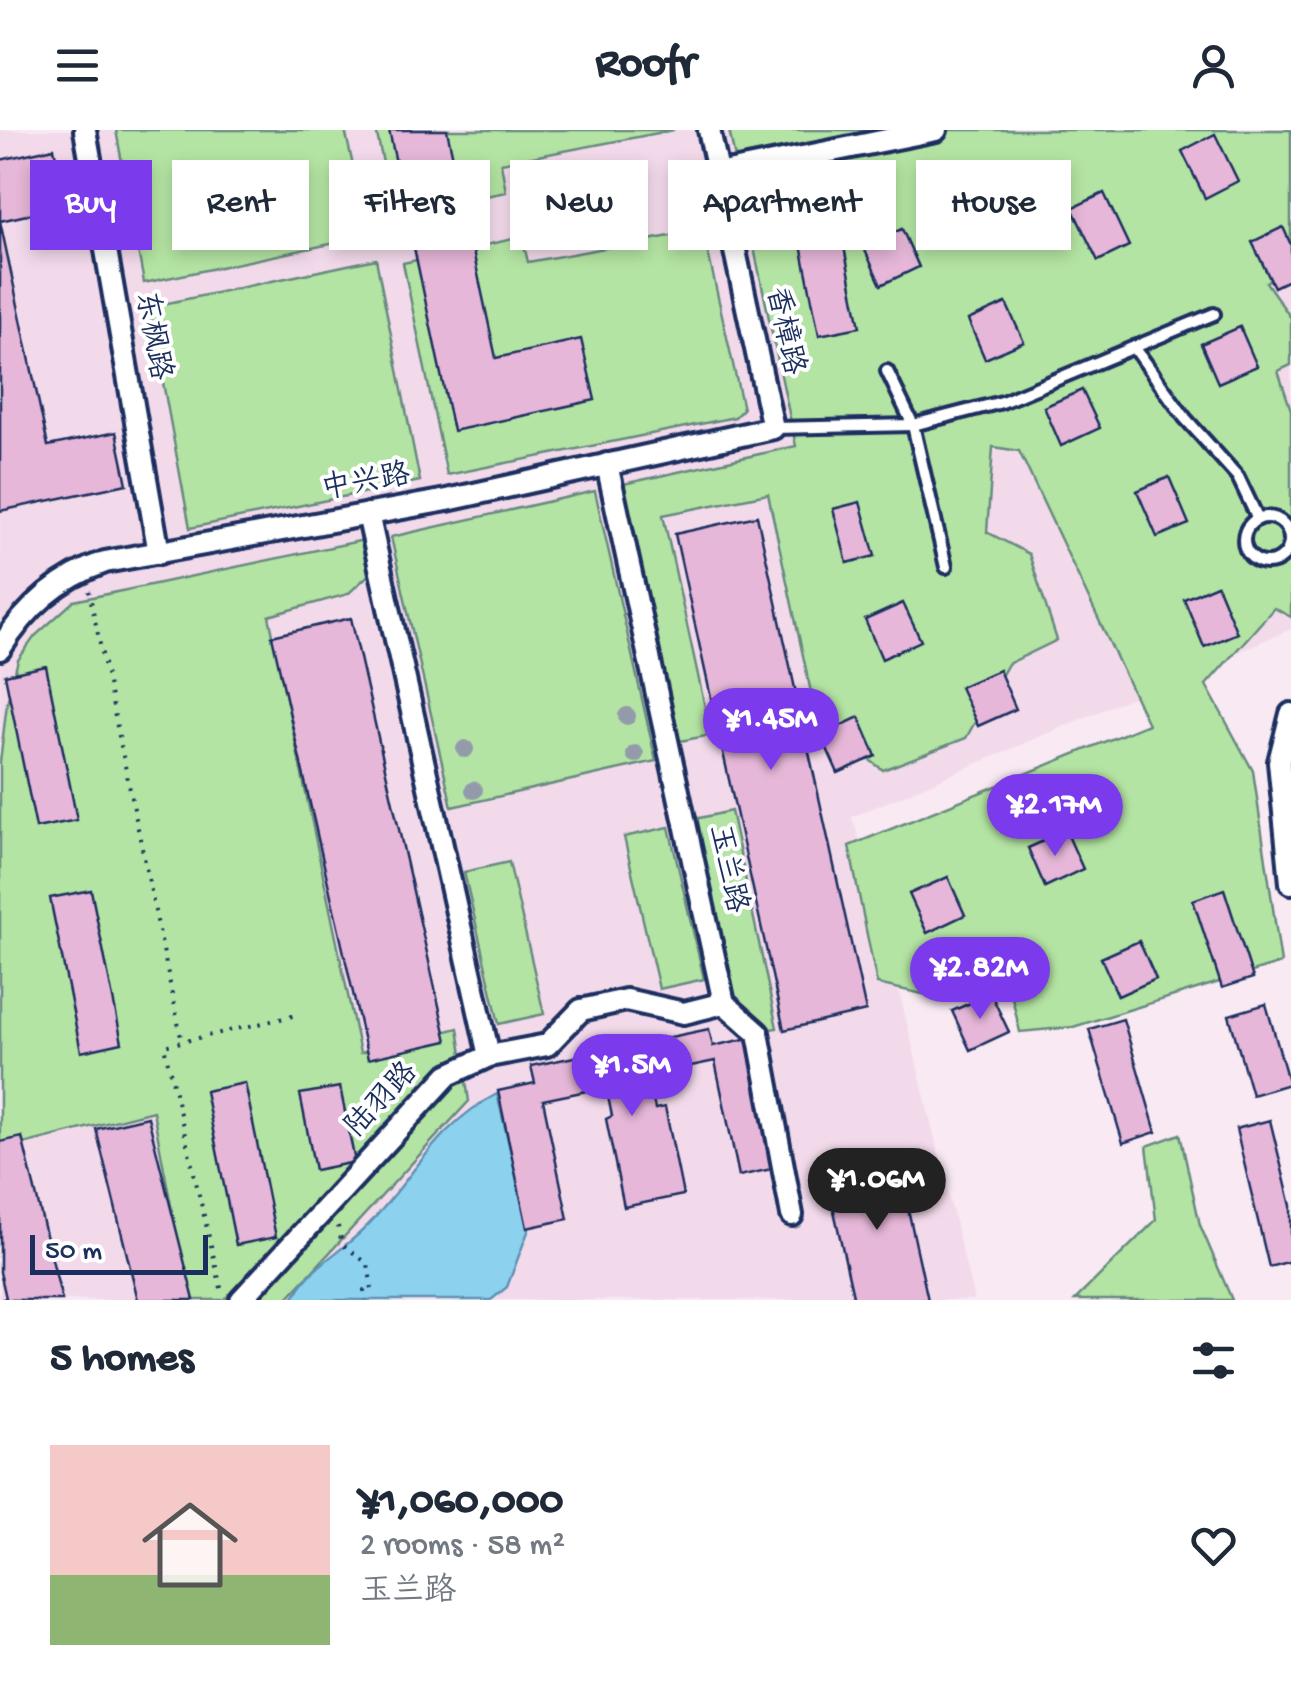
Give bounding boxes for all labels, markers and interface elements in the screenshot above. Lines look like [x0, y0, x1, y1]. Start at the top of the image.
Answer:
icon: menu [50, 38, 105, 93]
icon: person [1186, 38, 1241, 93]
text: Roofr [596, 39, 696, 92]
chip: Buy [30, 160, 152, 250]
chip: Rent [172, 160, 309, 250]
chip: Filters [329, 160, 490, 250]
chip: New [510, 160, 648, 250]
chip: Apartment [668, 160, 896, 250]
chip: House [916, 160, 1071, 250]
street label: 香樟路 [757, 283, 811, 379]
street label: 东枫路 [126, 288, 178, 383]
street label: 中兴路 [318, 456, 413, 509]
pin: ¥1.45M [690, 688, 852, 773]
text: ¥1.45M [725, 701, 817, 739]
pin: ¥2.17M [974, 774, 1136, 859]
text: ¥2.17M [1009, 787, 1101, 825]
street label: 玉兰路 [700, 821, 754, 917]
pin: ¥2.82M [899, 937, 1061, 1022]
text: ¥2.82M [932, 950, 1028, 988]
pin: ¥1.5M [562, 1034, 702, 1119]
text: ¥1.5M [594, 1047, 670, 1085]
street label: 陆羽路 [338, 1055, 426, 1146]
pin: ¥1.06M [796, 1148, 958, 1233]
text: ¥1.06M [830, 1161, 924, 1199]
scale bar [30, 1230, 208, 1274]
text: 50 m [45, 1236, 102, 1269]
icon: filters [1186, 1333, 1241, 1388]
text: 5 homes [50, 1336, 193, 1385]
text: ¥1,060,000 [360, 1479, 563, 1528]
icon: home [130, 1485, 250, 1605]
icon: heart [1186, 1518, 1241, 1573]
text: 2 rooms · 58 m² [360, 1528, 565, 1566]
text: 玉兰路 [360, 1574, 456, 1612]

